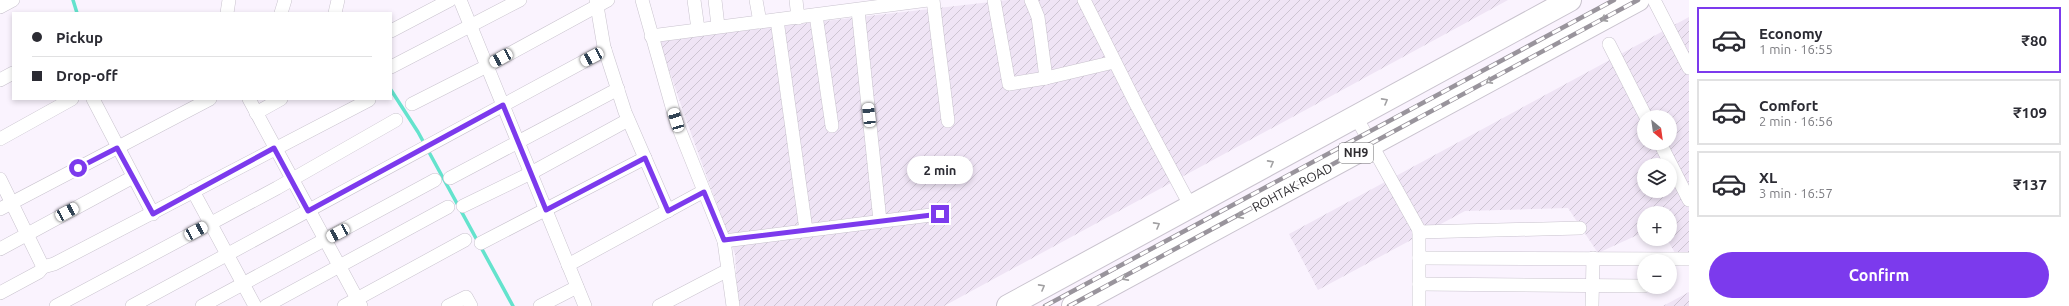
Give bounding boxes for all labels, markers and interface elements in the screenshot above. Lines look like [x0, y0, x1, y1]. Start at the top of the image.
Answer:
one-way arrow [1600, 14, 1608, 21]
icon: car [1711, 22, 1747, 58]
text: Economy [1759, 25, 1823, 42]
text: Pickup [56, 29, 103, 46]
text: ₹80 [2022, 32, 2047, 49]
text: 1 min · 16:55 [1759, 42, 1833, 56]
car [579, 46, 605, 68]
car [488, 47, 514, 69]
text: Drop-off [56, 67, 118, 84]
one-way arrow [1486, 76, 1493, 83]
icon: car [1711, 94, 1747, 130]
text: Comfort [1759, 97, 1818, 114]
one-way arrow [1381, 98, 1388, 105]
car [862, 102, 876, 128]
text: ₹109 [2013, 104, 2047, 121]
car [667, 107, 685, 133]
north arrow [1637, 110, 1677, 150]
map controls [1637, 110, 1677, 294]
text: 2 min · 16:56 [1759, 114, 1833, 128]
road number: NH9 [1339, 143, 1373, 163]
callout: 2 min [907, 156, 973, 184]
button: layers [1637, 158, 1677, 198]
route start [69, 159, 87, 177]
street label: ROHTAK ROAD [1250, 160, 1334, 214]
one-way arrow [1267, 160, 1274, 167]
text: 2 min [924, 163, 956, 177]
icon: car [1711, 166, 1747, 202]
text: XL [1759, 169, 1777, 186]
text: ₹137 [2013, 176, 2047, 193]
text: 3 min · 16:57 [1759, 186, 1833, 200]
car [54, 201, 80, 223]
route end [931, 205, 949, 223]
button: + [1637, 206, 1677, 246]
one-way arrow [1236, 211, 1244, 219]
car [183, 220, 209, 242]
car [325, 222, 351, 244]
one-way arrow [1152, 222, 1160, 230]
button: Confirm [1709, 252, 2049, 298]
button: − [1637, 254, 1677, 294]
one-way arrow [1122, 273, 1129, 281]
one-way arrow [1038, 285, 1046, 292]

